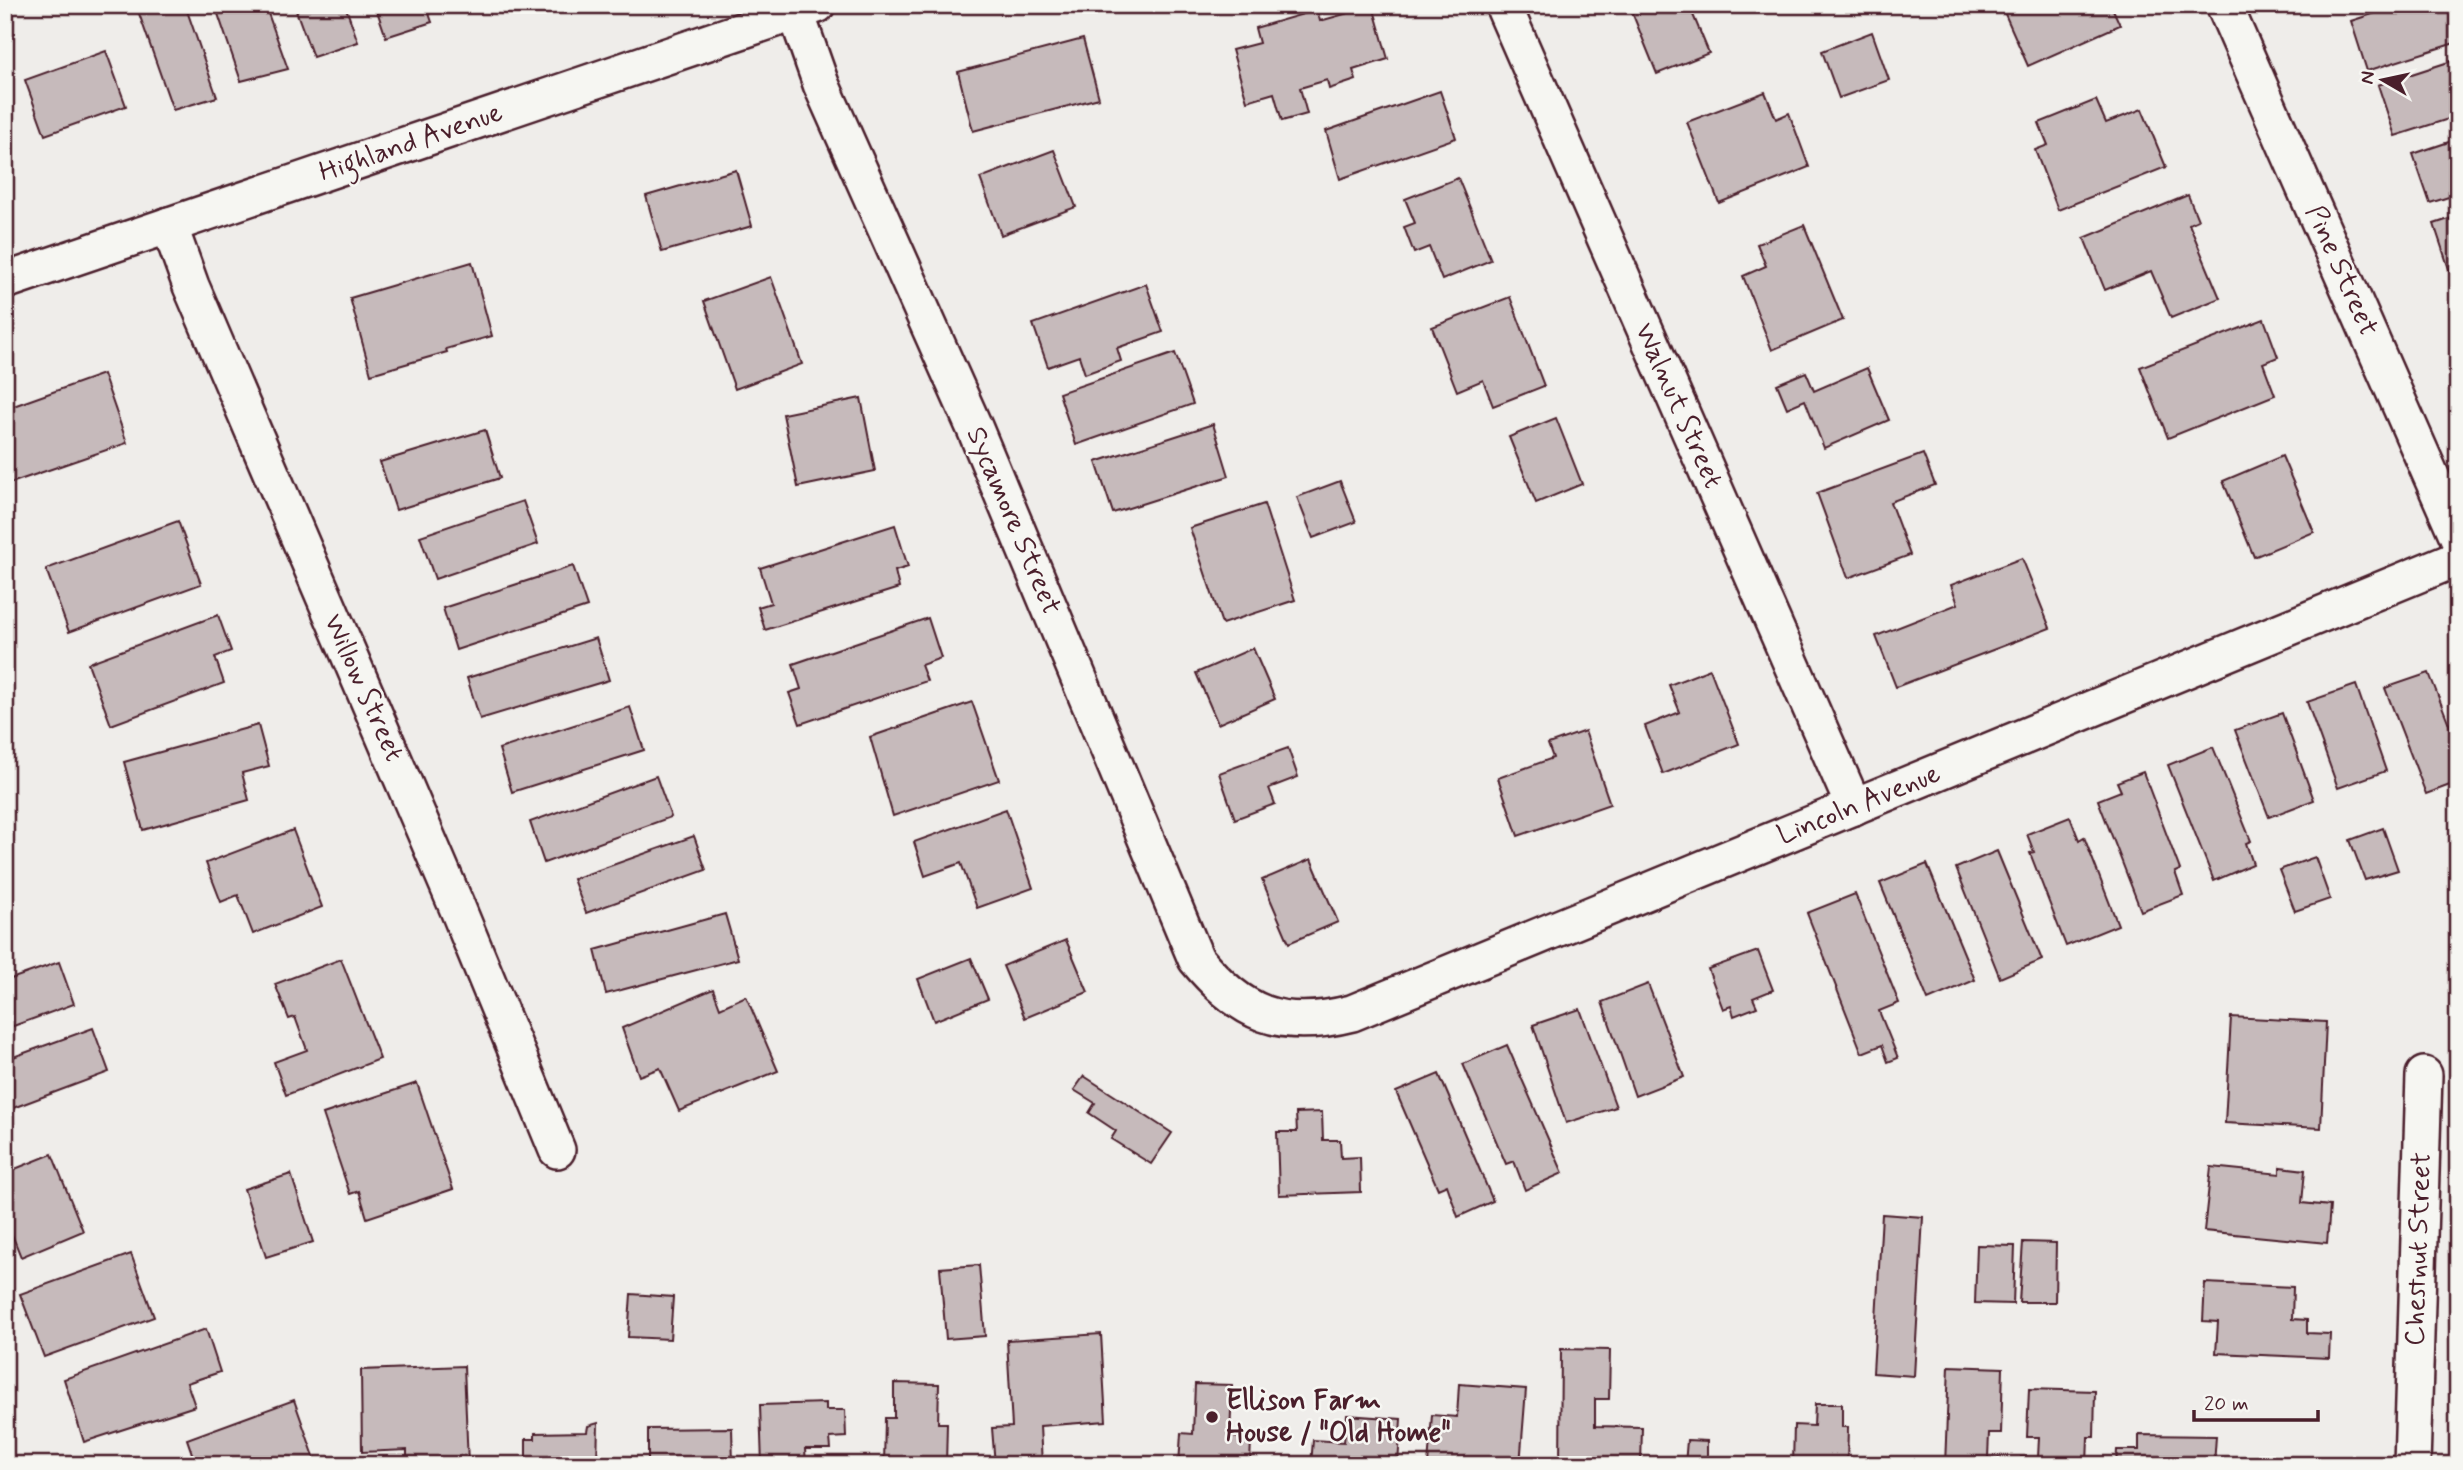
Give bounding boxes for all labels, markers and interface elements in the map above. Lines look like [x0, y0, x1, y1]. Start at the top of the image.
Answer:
north arrow [2348, 46, 2418, 116]
text: N [2354, 69, 2381, 86]
street label: Highland Avenue [314, 94, 509, 195]
street label: Pine Street [2296, 200, 2386, 342]
street label: Walnut Street [1625, 317, 1731, 495]
street label: Sycamore Street [957, 421, 1069, 621]
street label: Willow Street [314, 608, 412, 768]
street label: Lincoln Avenue [1772, 755, 1946, 855]
street label: Chestnut Street [2397, 1151, 2441, 1347]
scale bar [2194, 1379, 2318, 1423]
place label: Ellison Farm House / "Old Home" [1226, 1383, 1451, 1452]
text: 20 m [2204, 1390, 2249, 1418]
marker: Ellison Farm House / "Old Home" [1204, 1409, 1220, 1425]

